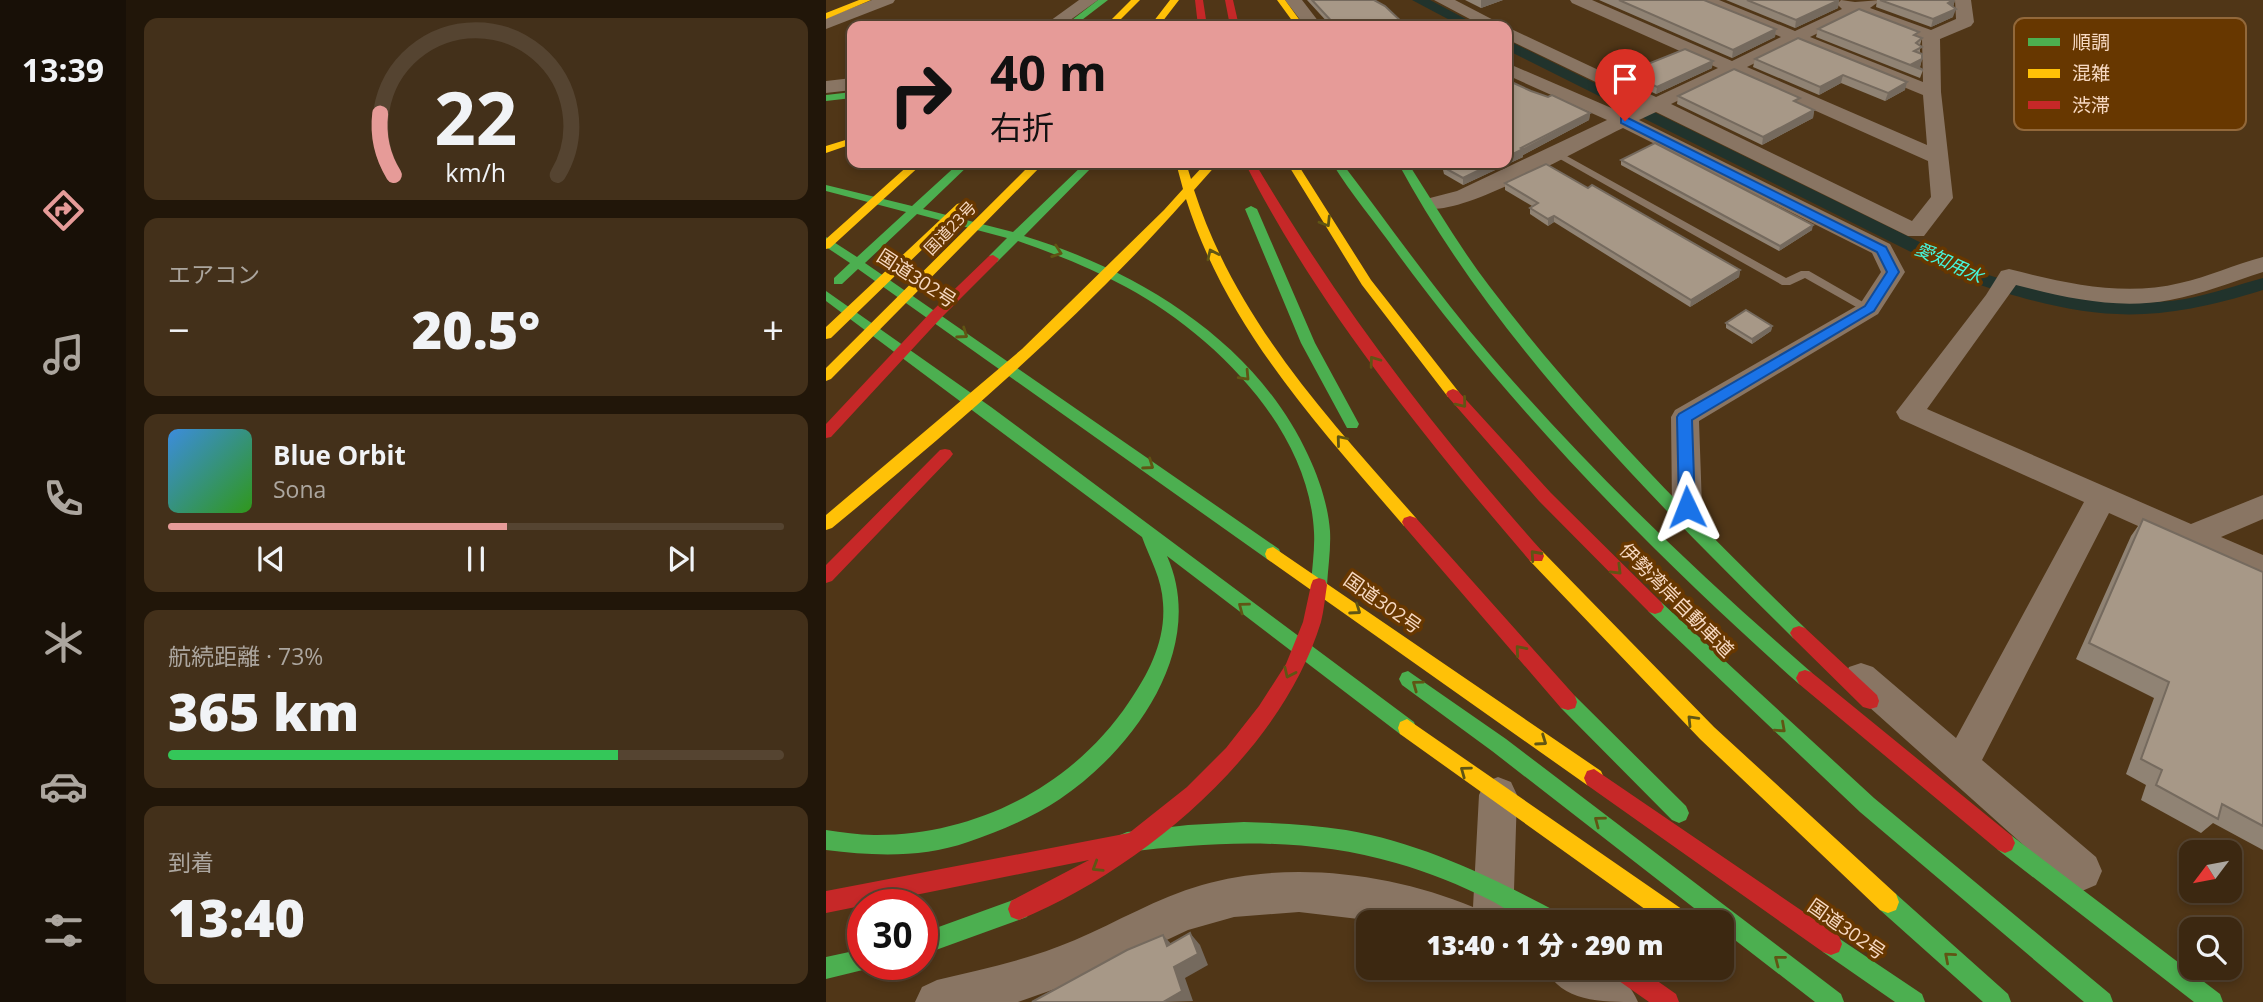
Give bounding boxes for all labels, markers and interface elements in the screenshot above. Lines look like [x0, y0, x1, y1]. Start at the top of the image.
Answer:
legend [2014, 18, 2246, 130]
text: 順調 [2072, 29, 2110, 55]
text: 40 m [990, 39, 1107, 105]
text: 13:39 [22, 48, 104, 91]
icon: right [875, 49, 966, 140]
pin [1595, 49, 1655, 121]
icon: arrive [1606, 60, 1644, 98]
text: 混雑 [2072, 60, 2110, 86]
text: 22 [434, 67, 518, 166]
text: 渋滞 [2072, 92, 2110, 118]
text: 右折 [990, 105, 1054, 148]
text: km/h [446, 155, 506, 189]
icon: directions [39, 186, 88, 235]
street label: 国道23号 [919, 197, 981, 259]
one-way arrow [1318, 214, 1331, 227]
water label: 愛知用水 [1912, 236, 1989, 289]
street label: 国道302号 [872, 243, 962, 313]
one-way arrow [1050, 244, 1062, 258]
one-way arrow [1206, 249, 1220, 261]
text: エアコン [168, 258, 260, 290]
text: 20.5° [412, 293, 540, 364]
text: − [168, 303, 190, 355]
text: + [762, 303, 784, 355]
one-way arrow [955, 326, 968, 338]
icon: music [39, 330, 88, 379]
one-way arrow [1370, 356, 1383, 369]
one-way arrow [1236, 368, 1249, 381]
one-way arrow [1454, 396, 1467, 408]
one-way arrow [1337, 435, 1349, 448]
text: Blue Orbit [273, 437, 406, 473]
one-way arrow [1141, 457, 1154, 469]
position arrow [1650, 470, 1724, 544]
text: Sona [273, 473, 326, 505]
icon: phone [39, 474, 88, 523]
street label: 伊勢湾岸自動車道 [1614, 537, 1740, 663]
icon: previous [252, 540, 290, 578]
icon: pause [457, 540, 495, 578]
icon: next [662, 540, 700, 578]
one-way arrow [1531, 550, 1543, 563]
one-way arrow [1609, 562, 1622, 575]
street label: 国道302号 [1339, 567, 1427, 639]
one-way arrow [1238, 602, 1250, 615]
one-way arrow [1348, 602, 1361, 614]
icon: climate [39, 618, 88, 667]
text: 航続距離 · 73% [168, 640, 323, 672]
one-way arrow [1516, 646, 1528, 659]
one-way arrow [1283, 666, 1297, 678]
text: 365 km [168, 675, 359, 746]
one-way arrow [1412, 681, 1424, 693]
one-way arrow [1687, 715, 1700, 728]
one-way arrow [1773, 720, 1786, 732]
one-way arrow [1534, 733, 1547, 745]
icon: car [39, 762, 88, 811]
one-way arrow [1460, 767, 1473, 779]
one-way arrow [1594, 816, 1607, 829]
north arrow [2179, 840, 2242, 903]
map controls [2179, 840, 2242, 980]
text: 到着 [168, 846, 214, 878]
one-way arrow [1091, 858, 1104, 871]
text: 13:40 [168, 881, 305, 952]
speed limit sign: 30 [847, 889, 938, 980]
street label: 国道302号 [1803, 893, 1891, 965]
icon: filters [39, 906, 88, 955]
button: search [2179, 917, 2242, 980]
text: 13:40 · 1 分 · 290 m [1427, 927, 1663, 963]
one-way arrow [1944, 953, 1957, 965]
one-way arrow [1774, 956, 1786, 969]

